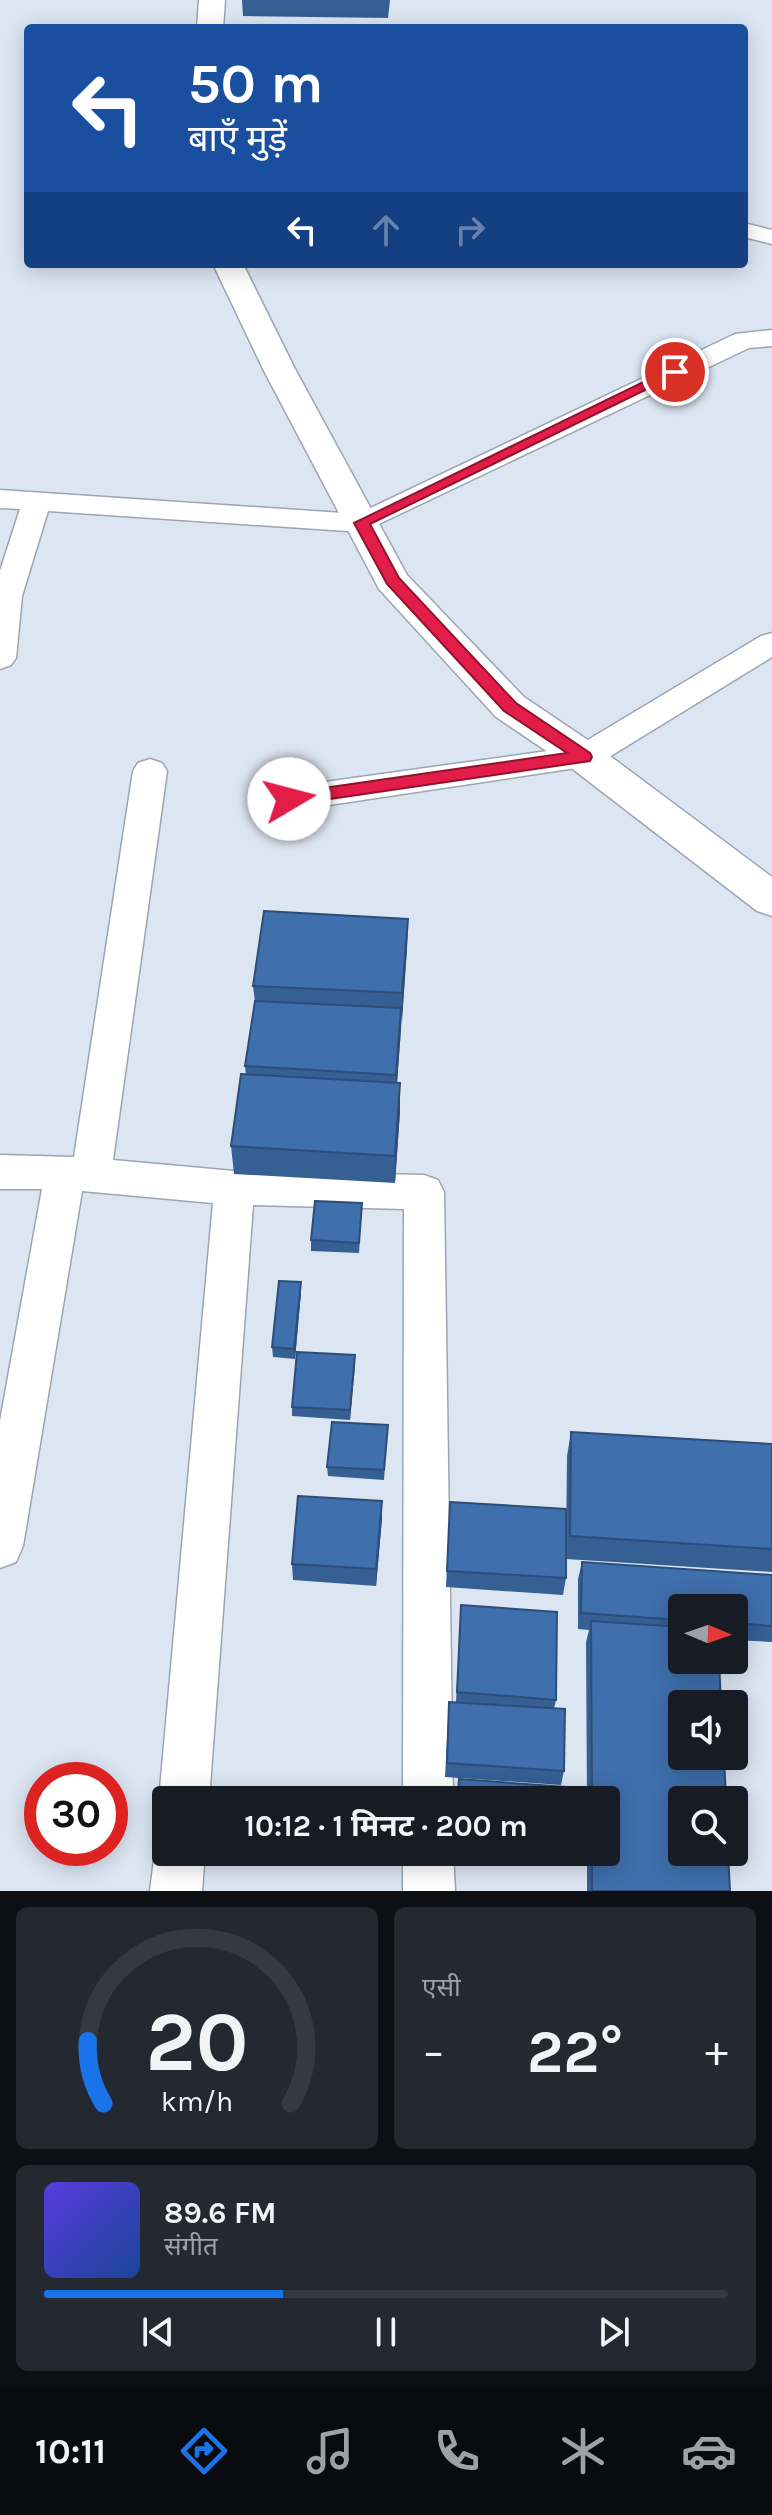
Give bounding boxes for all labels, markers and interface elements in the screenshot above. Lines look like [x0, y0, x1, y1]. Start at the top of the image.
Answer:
text: 50 m [188, 51, 323, 116]
icon: left [56, 56, 160, 160]
text: बाएँ मुड़ें [188, 118, 287, 160]
icon: left [280, 208, 324, 252]
icon: ahead [364, 208, 408, 252]
icon: right [448, 208, 492, 252]
pin [641, 338, 709, 406]
icon: arrive [653, 350, 697, 394]
position arrow [247, 757, 331, 841]
north arrow [668, 1594, 748, 1674]
map controls [668, 1594, 748, 1866]
button: sound [668, 1690, 748, 1770]
speed limit sign: 30 [24, 1762, 128, 1866]
button: search [668, 1786, 748, 1866]
text: 10:12 · 1 मिनट · 200 m [244, 1808, 528, 1844]
text: एसी [422, 1972, 461, 2003]
text: 20 [146, 1994, 248, 2091]
text: 22° [527, 2017, 623, 2087]
text: − [422, 2026, 445, 2077]
text: + [705, 2026, 728, 2077]
text: km/h [161, 2085, 233, 2118]
text: 89.6 FM [164, 2195, 277, 2231]
text: संगीत [164, 2231, 218, 2262]
icon: previous [136, 2310, 180, 2354]
icon: pause [364, 2310, 408, 2354]
icon: next [592, 2310, 636, 2354]
icon: directions [176, 2423, 232, 2479]
icon: music [302, 2423, 358, 2479]
icon: phone [429, 2423, 485, 2479]
icon: climate [555, 2423, 611, 2479]
icon: car [681, 2423, 737, 2479]
text: 10:11 [35, 2430, 106, 2472]

